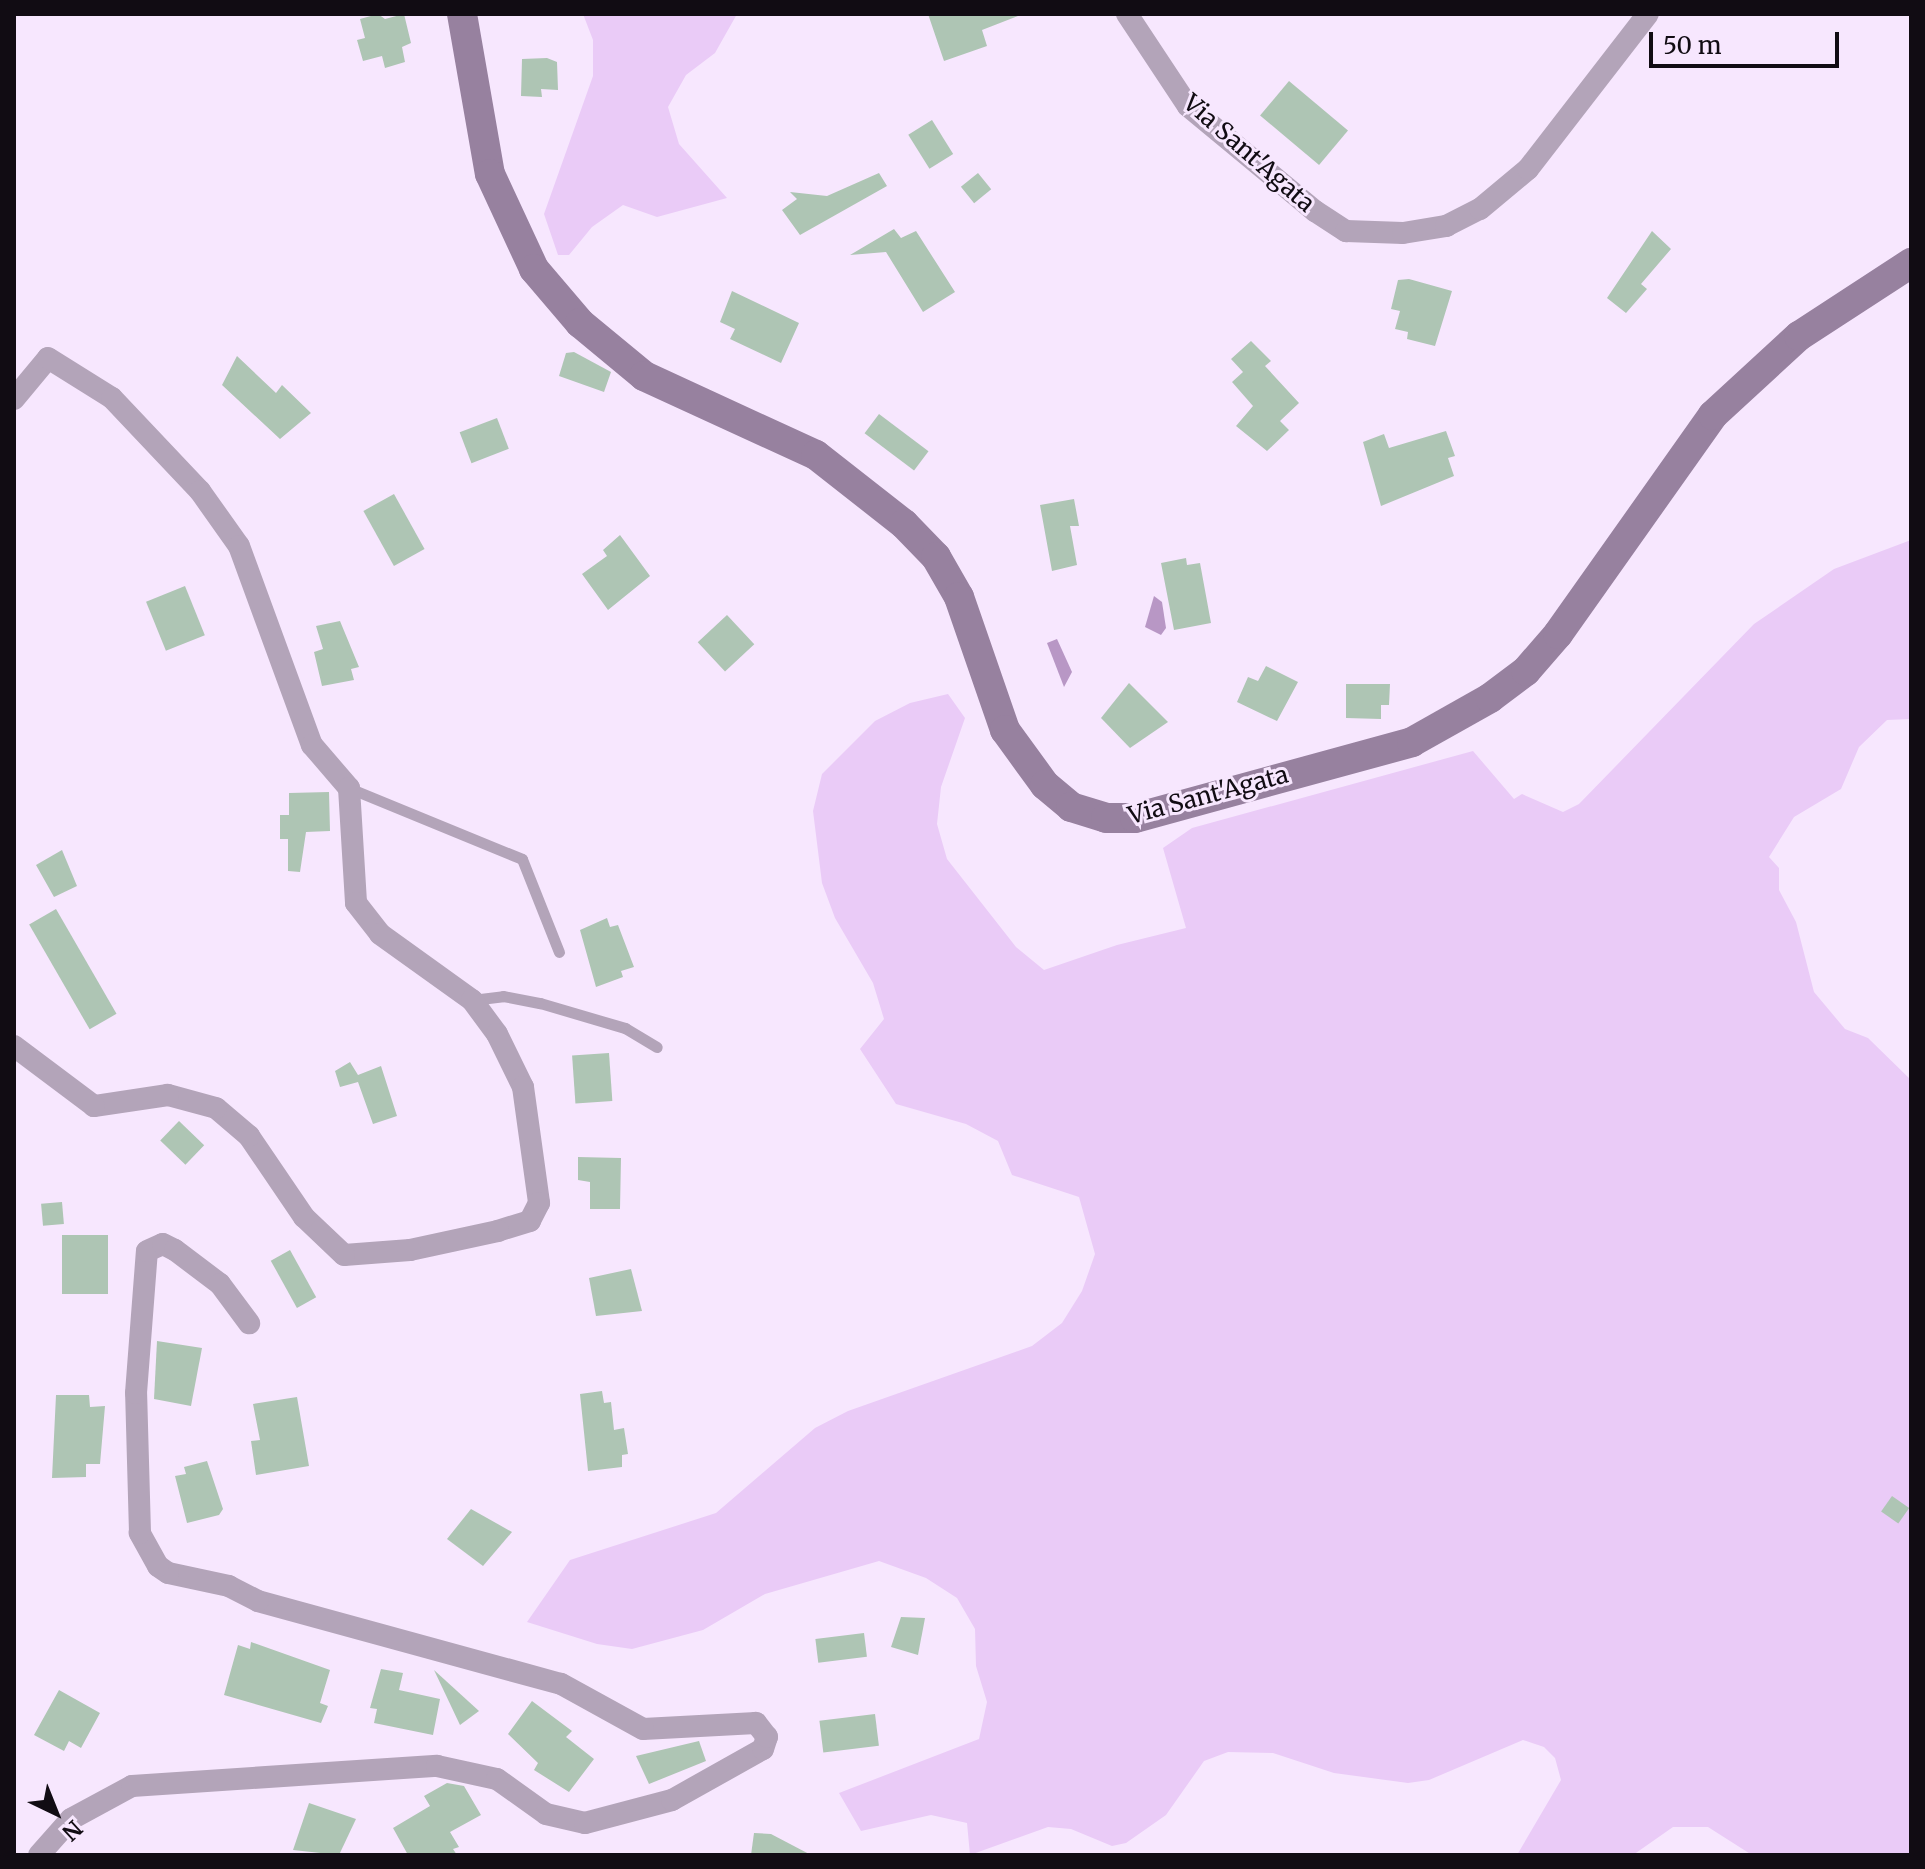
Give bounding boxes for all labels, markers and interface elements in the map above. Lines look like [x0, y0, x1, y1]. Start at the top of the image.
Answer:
scale bar [1653, 16, 1843, 66]
text: 50 m [1663, 30, 1722, 61]
street label: Via Sant'Agata [1177, 88, 1321, 218]
street label: Via Sant'Agata [1125, 760, 1291, 830]
north arrow [16, 1773, 96, 1853]
text: N [56, 1814, 88, 1847]

